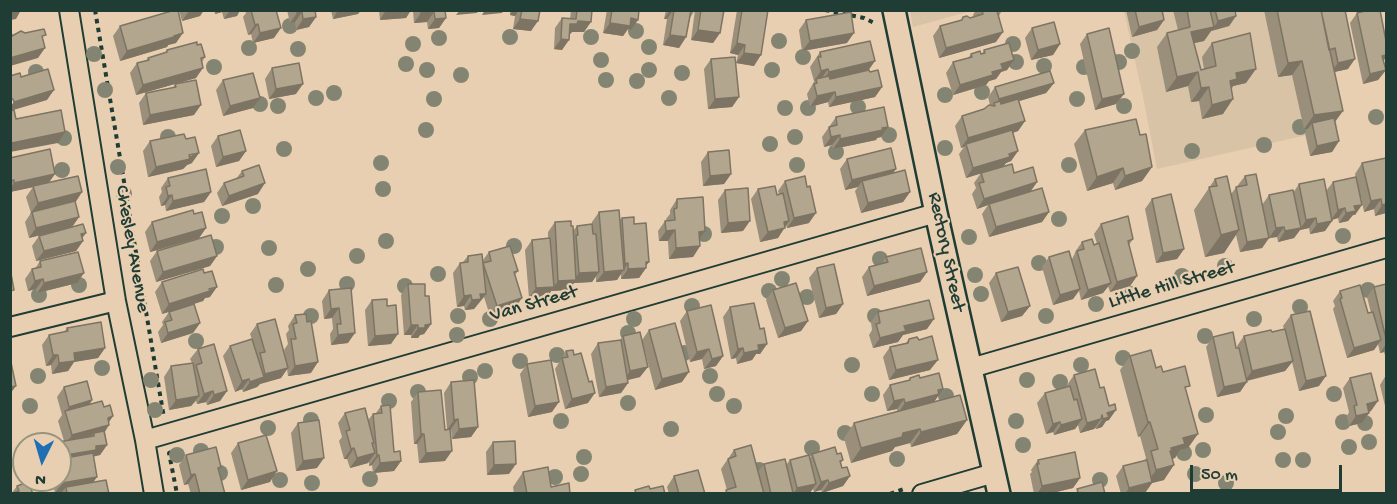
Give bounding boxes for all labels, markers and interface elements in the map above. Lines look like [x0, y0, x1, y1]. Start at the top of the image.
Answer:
street label: Chesley Avenue [108, 184, 154, 314]
street label: Rectory Street [921, 190, 969, 314]
street label: Little Hill Street [1106, 257, 1238, 315]
street label: Van Street [488, 281, 580, 329]
north arrow [12, 432, 72, 492]
scale bar [1193, 453, 1344, 491]
text: 50 m [1201, 465, 1238, 486]
text: N [35, 469, 47, 488]

